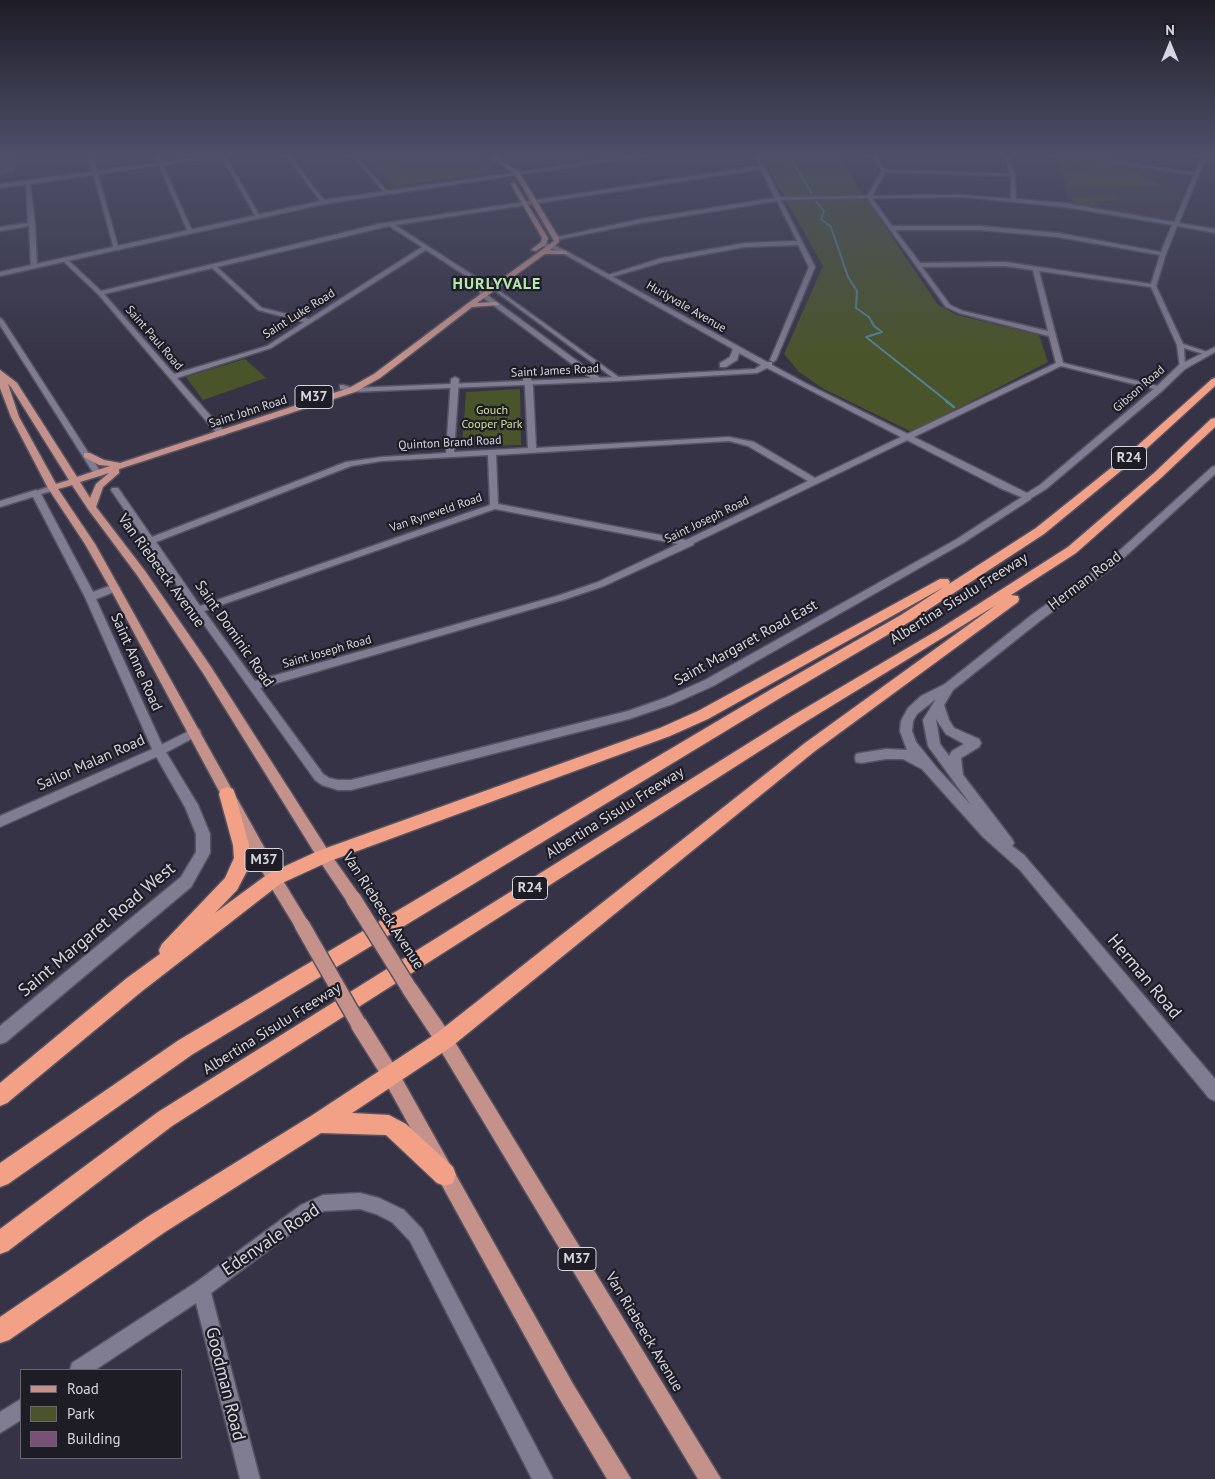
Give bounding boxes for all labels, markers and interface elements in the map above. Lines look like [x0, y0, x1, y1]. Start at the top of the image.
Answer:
north arrow [1145, 20, 1195, 70]
text: N [1165, 21, 1175, 39]
district label: HURLYVALE [451, 274, 543, 294]
street label: Hurlyvale Avenue [644, 278, 728, 336]
street label: Saint Luke Road [260, 286, 338, 342]
street label: Saint Paul Road [122, 303, 186, 373]
street label: Saint James Road [511, 361, 599, 381]
street label: Gibson Road [1110, 363, 1168, 415]
road number: M37 [295, 386, 333, 408]
street label: Saint John Road [207, 393, 289, 431]
park label: Gouch Cooper Park [461, 404, 523, 432]
street label: Quinton Brand Road [398, 433, 502, 453]
road number: R24 [1112, 446, 1146, 469]
street label: Van Ryneveld Road [388, 490, 484, 536]
street label: Saint Joseph Road [662, 493, 752, 547]
street label: Van Riebeeck Avenue [114, 511, 208, 631]
street label: Herman Road [1045, 548, 1125, 614]
street label: Albertina Sisulu Freeway [887, 549, 1031, 649]
street label: Saint Dominic Road [191, 577, 277, 691]
street label: Saint Margaret Road East [671, 596, 821, 690]
street label: Saint Anne Road [106, 610, 166, 714]
street label: Saint Joseph Road [281, 632, 373, 672]
street label: Sailor Malan Road [34, 731, 148, 795]
street label: Albertina Sisulu Freeway [543, 763, 687, 863]
road number: M37 [245, 848, 283, 872]
street label: Van Riebeeck Avenue [338, 849, 428, 973]
street label: Saint Margaret Road West [14, 858, 180, 1002]
road number: R24 [512, 876, 548, 900]
street label: Herman Road [1102, 930, 1186, 1024]
street label: Albertina Sisulu Freeway [200, 979, 344, 1079]
street label: Edenvale Road [218, 1199, 324, 1281]
road number: M37 [558, 1248, 596, 1270]
street label: Van Riebeeck Avenue [601, 1269, 687, 1395]
street label: Goodman Road [200, 1325, 250, 1443]
legend [20, 1369, 182, 1459]
text: Road [67, 1379, 99, 1398]
text: Park [67, 1404, 95, 1423]
text: Building [67, 1429, 121, 1448]

